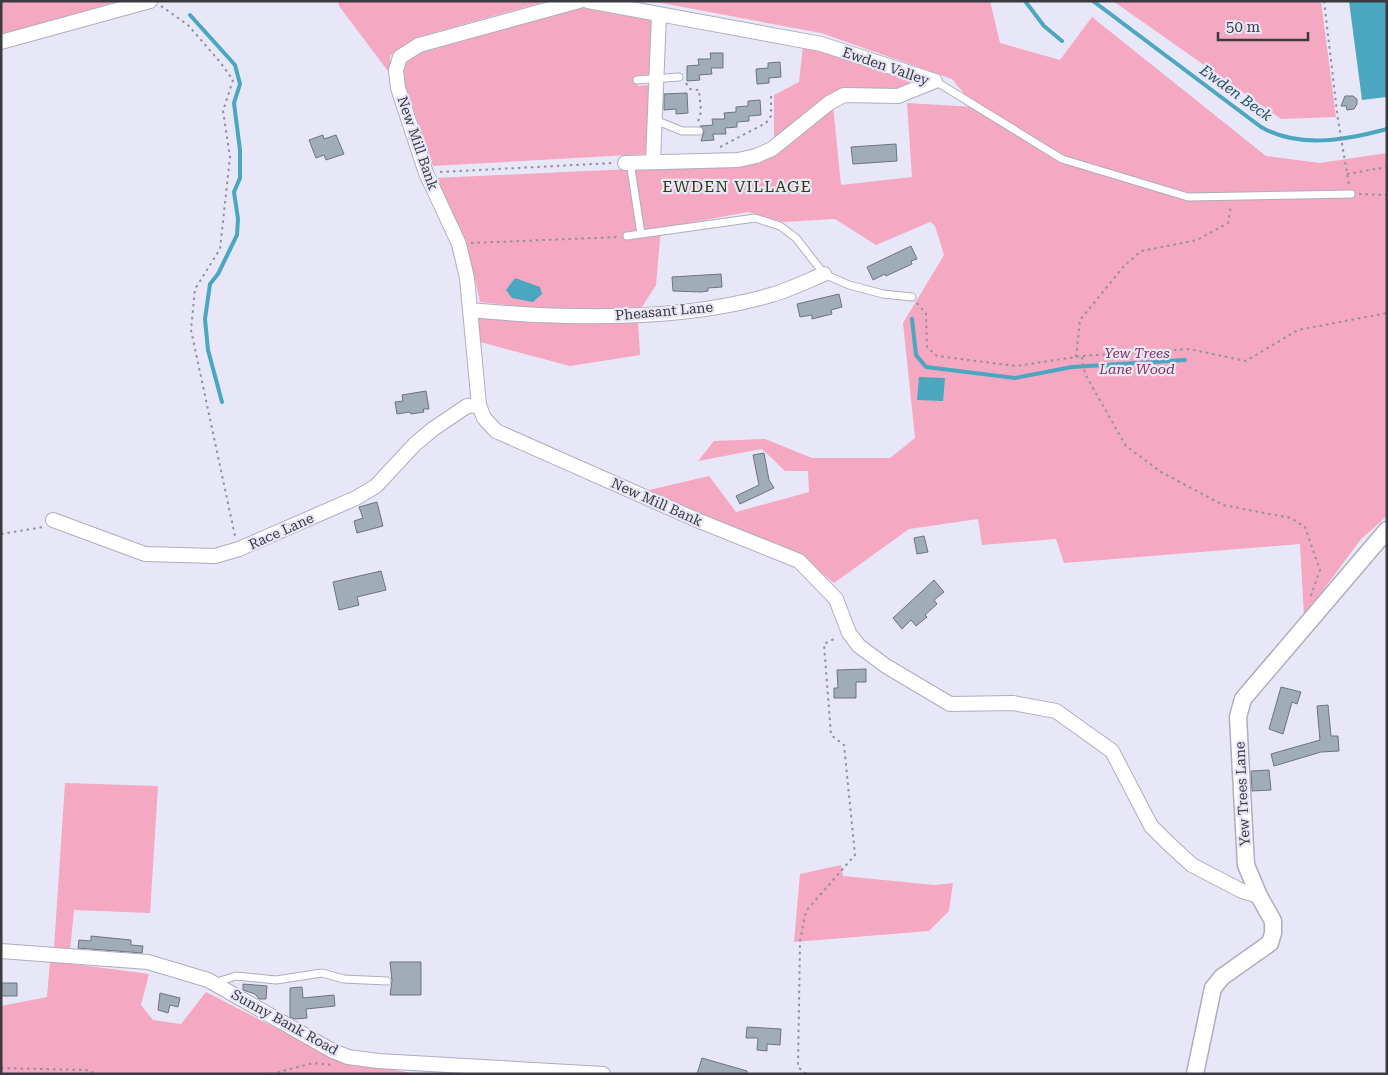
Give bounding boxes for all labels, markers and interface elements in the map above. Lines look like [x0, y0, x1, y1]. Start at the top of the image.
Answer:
scale bar [1218, 10, 1308, 42]
text: 50 m [1226, 18, 1261, 36]
street label: Ewden Valley [841, 44, 932, 89]
water label: Ewden Beck [1196, 60, 1276, 126]
street label: New Mill Bank [394, 94, 442, 192]
district label: EWDEN VILLAGE [662, 177, 812, 196]
street label: Pheasant Lane [614, 299, 714, 323]
park label: Yew Trees Lane Wood [1098, 345, 1175, 377]
street label: New Mill Bank [609, 475, 705, 529]
street label: Race Lane [246, 509, 316, 552]
street label: Yew Trees Lane [1231, 741, 1253, 847]
street label: Sunny Bank Road [229, 986, 341, 1058]

